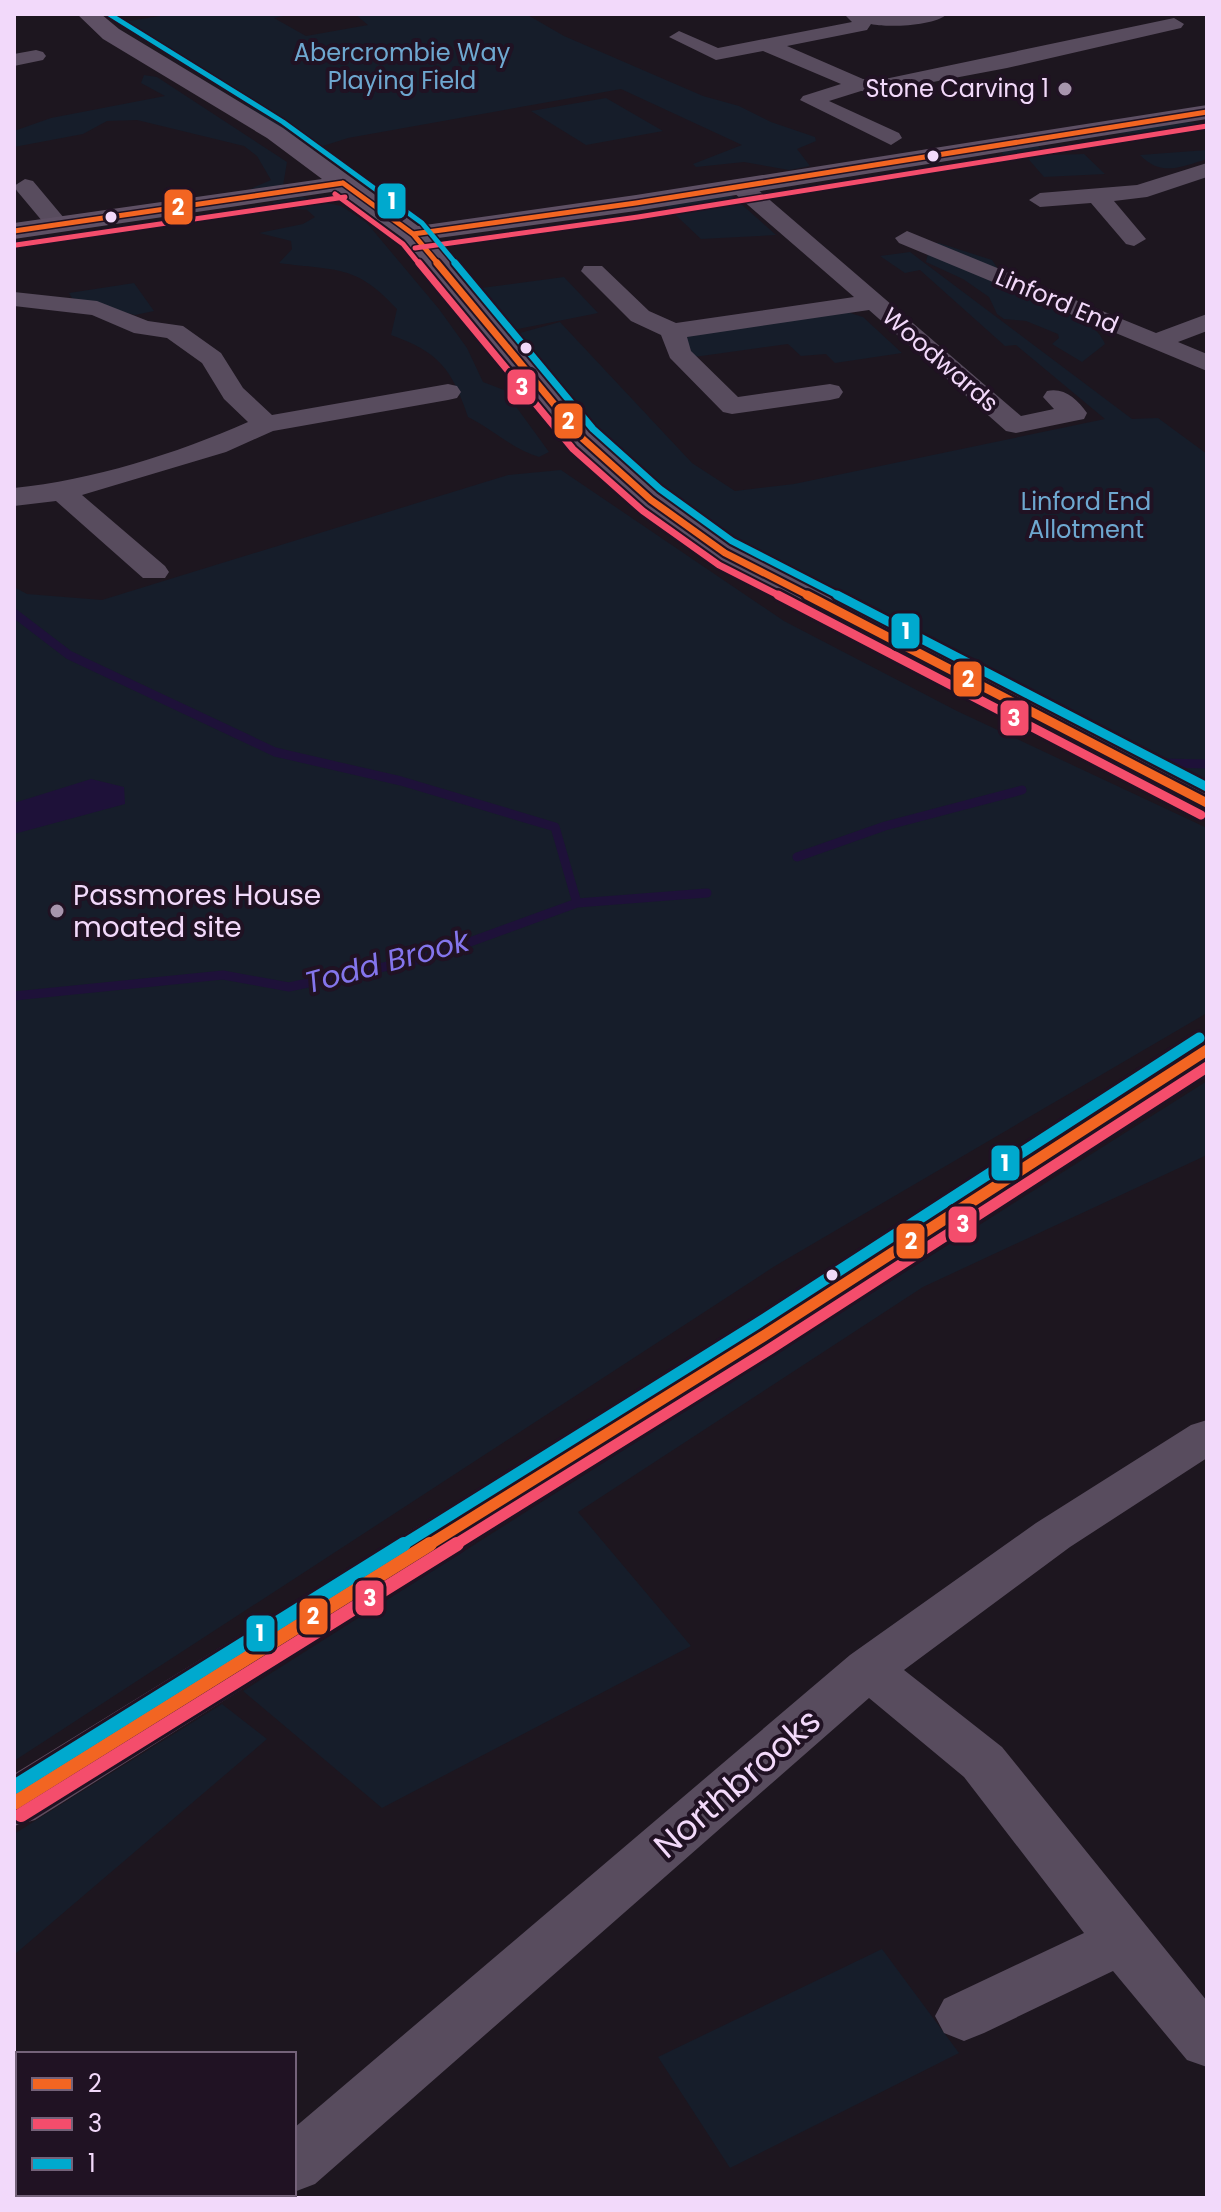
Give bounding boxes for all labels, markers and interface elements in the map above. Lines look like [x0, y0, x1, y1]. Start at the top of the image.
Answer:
park label: Abercrombie Way Playing Field [294, 36, 511, 97]
place label: Stone Carving 1 [865, 72, 1049, 105]
marker: Stone Carving 1 [1056, 80, 1074, 98]
unlabelled marker [925, 148, 941, 164]
line badge: 1 [376, 182, 407, 220]
text: 1 [388, 186, 396, 217]
line badge: 2 [163, 188, 194, 226]
text: 2 [172, 192, 184, 223]
unlabelled marker [103, 209, 119, 225]
street label: Linford End [991, 260, 1124, 341]
street label: Woodwards [875, 300, 1005, 419]
unlabelled marker [518, 340, 534, 356]
line badge: 3 [506, 368, 537, 406]
text: 3 [515, 372, 529, 403]
line badge: 2 [553, 402, 584, 440]
text: 2 [562, 406, 574, 437]
park label: Linford End Allotment [1021, 485, 1151, 546]
line badge: 1 [890, 612, 921, 650]
text: 1 [902, 616, 910, 647]
line badge: 2 [952, 660, 983, 698]
text: 2 [962, 664, 974, 695]
line badge: 3 [999, 699, 1030, 737]
text: 3 [1007, 703, 1021, 734]
place label: Passmores House moated site [73, 876, 321, 947]
marker: Passmores House moated site [48, 902, 66, 920]
water label: Todd Brook [300, 919, 475, 1004]
line badge: 1 [990, 1144, 1021, 1182]
text: 1 [1001, 1148, 1009, 1179]
line badge: 3 [947, 1205, 978, 1244]
text: 3 [956, 1209, 970, 1240]
line badge: 2 [895, 1222, 926, 1260]
text: 2 [905, 1226, 917, 1257]
unlabelled marker [824, 1267, 840, 1283]
line badge: 3 [354, 1579, 385, 1617]
text: 3 [363, 1583, 377, 1614]
line badge: 2 [298, 1597, 329, 1636]
text: 2 [307, 1601, 319, 1632]
line badge: 1 [245, 1614, 276, 1653]
text: 1 [256, 1618, 264, 1649]
street label: Northbrooks [643, 1697, 831, 1869]
legend [16, 2052, 296, 2196]
text: 2 [88, 2067, 102, 2100]
text: 3 [88, 2107, 102, 2140]
text: 1 [88, 2147, 96, 2180]

